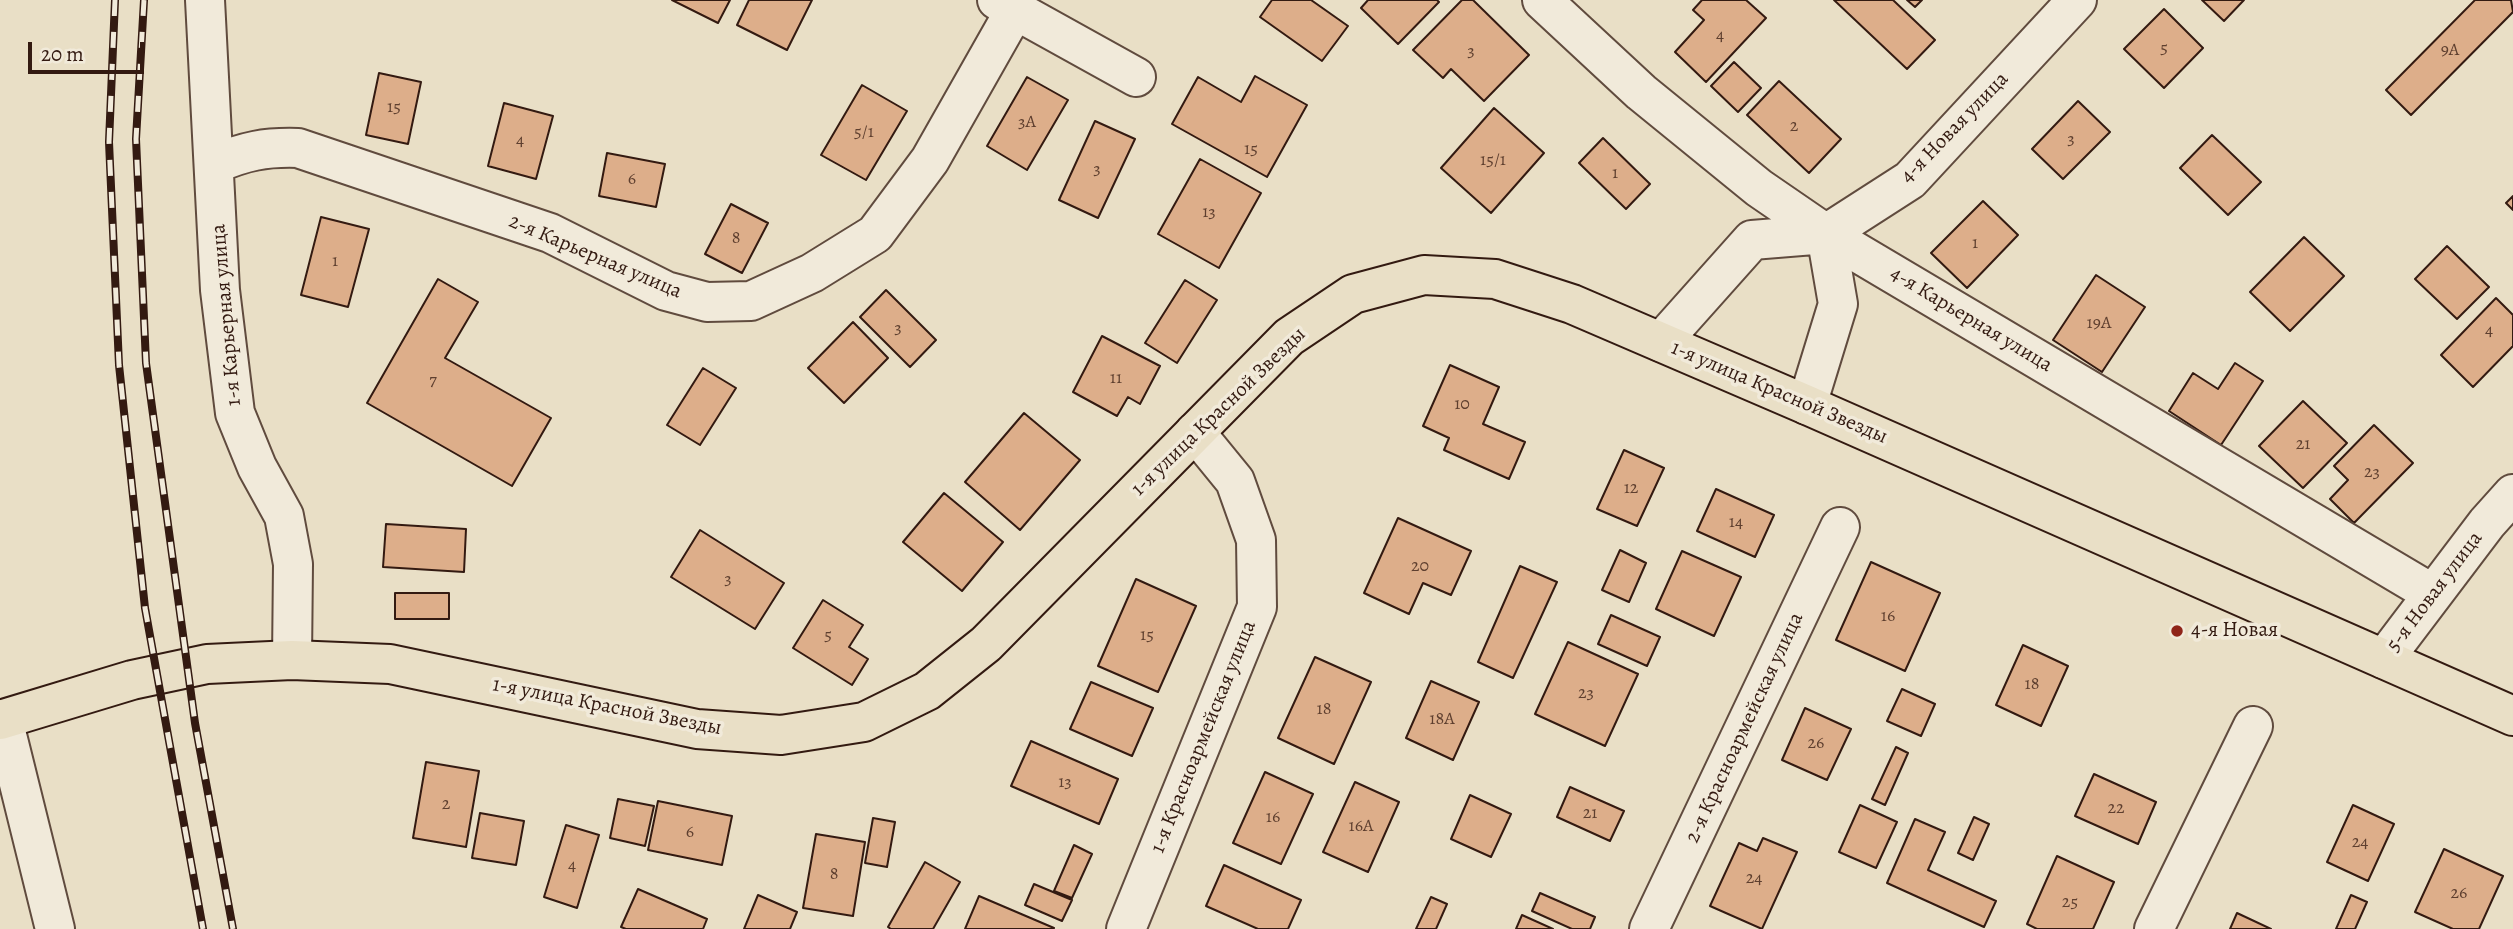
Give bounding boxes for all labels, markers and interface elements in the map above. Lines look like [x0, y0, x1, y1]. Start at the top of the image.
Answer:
house number: 4 [1716, 25, 1724, 47]
scale bar [32, 28, 147, 72]
house number: 5 [2160, 38, 2168, 60]
text: 20 m [41, 40, 84, 68]
house number: 9А [2441, 40, 2459, 62]
house number: 3 [1467, 41, 1475, 63]
street label: 4-я Новая улица [1896, 67, 2014, 189]
house number: 15 [387, 97, 401, 119]
house number: 3А [1018, 112, 1036, 134]
house number: 2 [1790, 116, 1798, 138]
house number: 5/1 [854, 122, 874, 144]
house number: 3 [2067, 129, 2075, 151]
house number: 4 [516, 130, 524, 152]
house number: 15 [1244, 139, 1258, 161]
house number: 15/1 [1480, 150, 1506, 172]
house number: 3 [1093, 159, 1101, 181]
house number: 1 [1612, 163, 1618, 185]
house number: 6 [628, 169, 636, 191]
house number: 13 [1202, 202, 1216, 224]
street label: 2-я Карьерная улица [505, 209, 685, 305]
street label: 1-я Карьерная улица [206, 223, 248, 407]
house number: 8 [732, 228, 740, 250]
house number: 1 [1972, 233, 1978, 255]
house number: 1 [332, 251, 338, 273]
street label: 4-я Карьерная улица [1885, 262, 2057, 378]
house number: 19А [2087, 313, 2111, 335]
house number: 3 [894, 318, 902, 340]
house number: 4 [2485, 320, 2493, 342]
street label: 1-я улица Красной Звезды [1127, 322, 1311, 502]
street label: 1-я улица Красной Звезды [1667, 336, 1891, 450]
house number: 11 [1110, 368, 1122, 390]
house number: 7 [429, 370, 437, 392]
house number: 10 [1454, 394, 1470, 416]
house number: 21 [2296, 434, 2310, 456]
house number: 23 [2364, 462, 2380, 484]
house number: 12 [1624, 478, 1638, 500]
house number: 14 [1729, 512, 1743, 534]
street label: 5-я Новая улица [2381, 527, 2489, 657]
house number: 20 [1411, 556, 1429, 578]
house number: 3 [724, 569, 732, 591]
house number: 16 [1881, 606, 1895, 628]
street label: 2-я Красноармейская улица [1680, 609, 1810, 847]
street label: 1-я Красноармейская улица [1146, 617, 1262, 857]
place label: 4-я Новая [2191, 618, 2278, 644]
marker: 4-я Новая [2169, 623, 2185, 639]
house number: 5 [824, 625, 832, 647]
house number: 15 [1140, 625, 1154, 647]
street label: 1-я улица Красной Звезды [490, 672, 724, 742]
house number: 18 [2025, 674, 2039, 696]
house number: 23 [1578, 683, 1594, 705]
house number: 18 [1317, 699, 1331, 721]
house number: 18А [1429, 709, 1455, 731]
house number: 26 [1808, 733, 1824, 755]
house number: 13 [1058, 772, 1072, 794]
house number: 2 [442, 794, 450, 816]
house number: 22 [2107, 798, 2125, 820]
house number: 21 [1583, 803, 1597, 825]
house number: 16 [1266, 807, 1280, 829]
house number: 16А [1349, 816, 1373, 838]
house number: 6 [686, 822, 694, 844]
house number: 24 [2352, 832, 2368, 854]
house number: 4 [568, 855, 576, 877]
house number: 8 [830, 864, 838, 886]
house number: 24 [1746, 868, 1762, 890]
house number: 26 [2451, 883, 2467, 905]
house number: 25 [2062, 892, 2078, 914]

